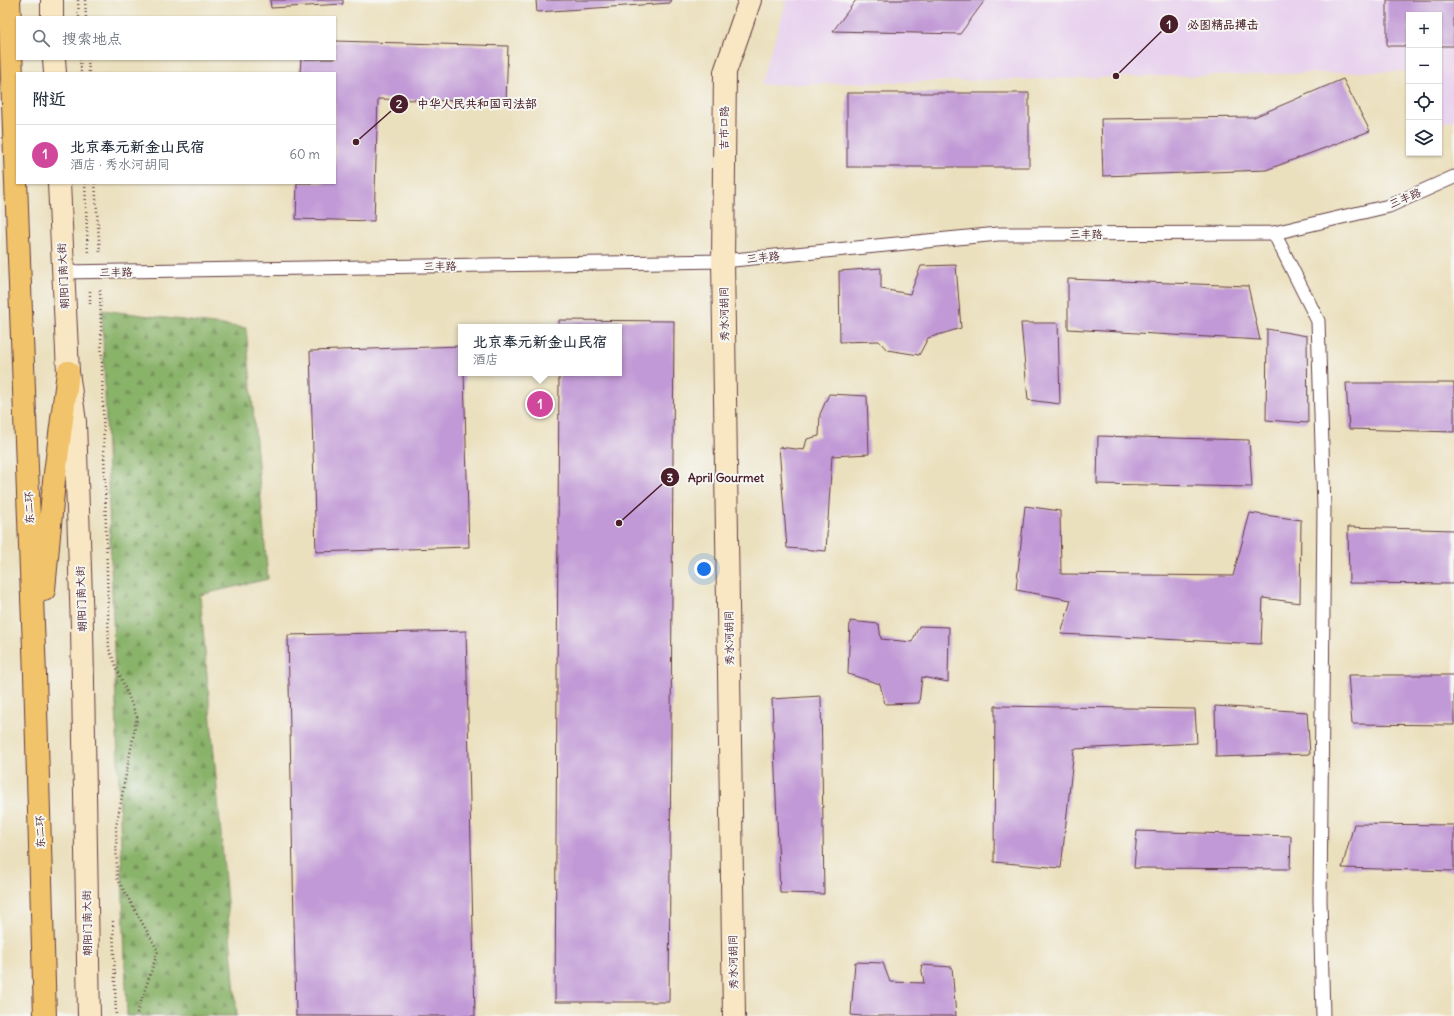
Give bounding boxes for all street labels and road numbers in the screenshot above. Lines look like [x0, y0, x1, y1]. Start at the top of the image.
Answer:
street label: 吉市口路 [717, 106, 731, 150]
street label: 三丰路 [1387, 185, 1423, 211]
street label: 三丰路 [1070, 227, 1103, 241]
street label: 朝阳门南大街 [54, 242, 72, 309]
street label: 三丰路 [746, 248, 780, 266]
street label: 三丰路 [423, 259, 457, 273]
street label: 三丰路 [99, 265, 133, 279]
street label: 秀水河胡同 [717, 286, 731, 342]
street label: 东二环 [21, 491, 37, 525]
street label: 朝阳门南大街 [73, 565, 89, 632]
street label: 秀水河胡同 [722, 610, 736, 666]
street label: 东二环 [32, 815, 48, 849]
street label: 朝阳门南大街 [79, 889, 95, 956]
street label: 秀水河胡同 [726, 934, 740, 990]

